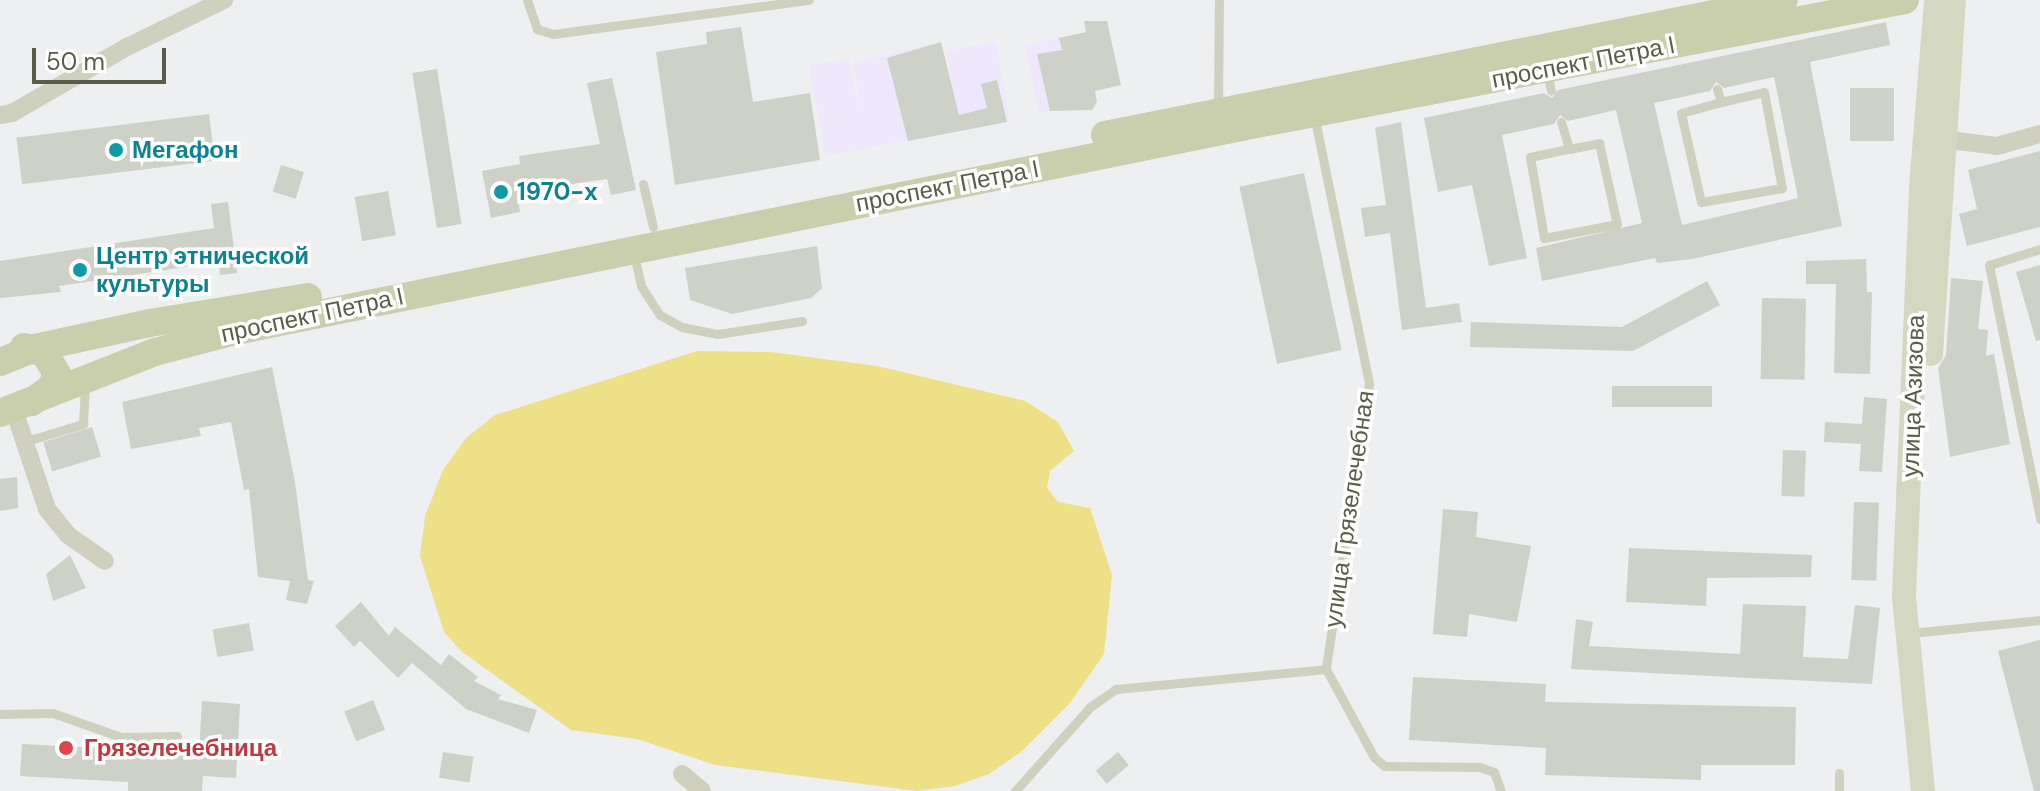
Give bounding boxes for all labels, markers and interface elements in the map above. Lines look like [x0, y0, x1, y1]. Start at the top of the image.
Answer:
street label: проспект Петра I [1489, 30, 1677, 94]
scale bar [36, 32, 170, 82]
text: 50 m [46, 46, 105, 77]
place label: Мегафон [132, 136, 239, 164]
marker: Мегафон [107, 141, 125, 159]
street label: проспект Петра I [853, 154, 1041, 218]
place label: 1970-х [517, 178, 598, 206]
marker: 1970-х [492, 183, 510, 201]
place label: Центр этнической культуры [96, 242, 309, 298]
marker: Центр этнической культуры [71, 261, 89, 279]
street label: проспект Петра I [218, 282, 406, 348]
street label: улица Азизова [1896, 314, 1930, 478]
street label: улица Грязелечебная [1318, 389, 1380, 629]
place label: Грязелечебница [84, 734, 277, 762]
marker: Грязелечебница [55, 737, 77, 759]

